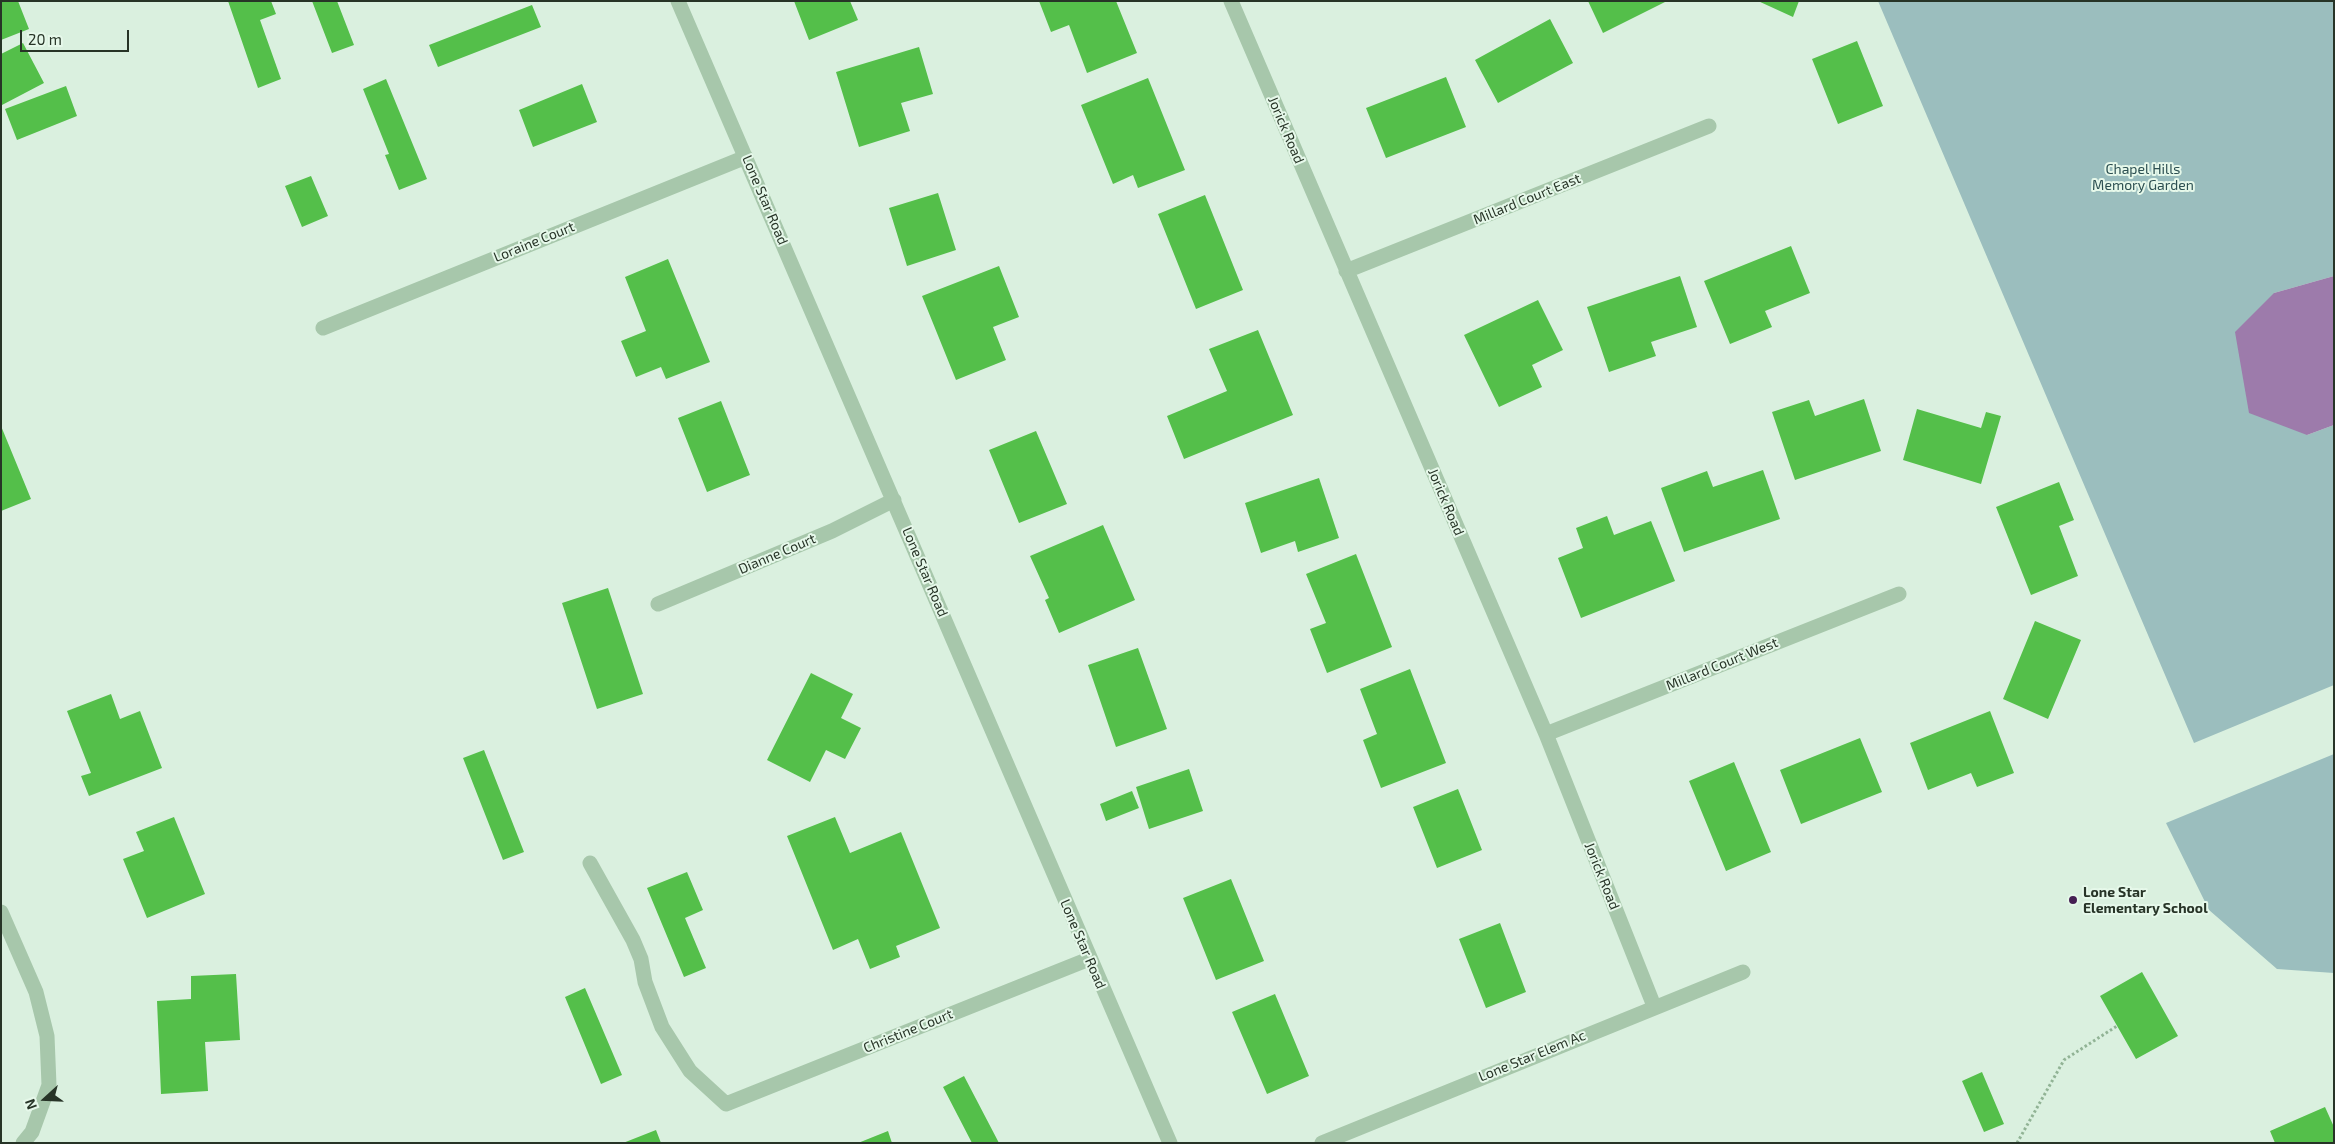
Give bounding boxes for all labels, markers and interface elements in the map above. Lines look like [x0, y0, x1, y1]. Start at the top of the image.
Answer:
scale bar [22, 20, 131, 52]
text: 20 m [28, 30, 62, 48]
street label: Jorick Road [1264, 94, 1308, 166]
street label: Lone Star Road [739, 153, 791, 247]
park label: Chapel Hills Memory Garden [2092, 161, 2194, 193]
street label: Millard Court East [1471, 170, 1583, 228]
street label: Loraine Court [491, 218, 577, 266]
street label: Jorick Road [1424, 466, 1468, 538]
street label: Lone Star Road [899, 525, 951, 619]
street label: Dianne Court [736, 530, 818, 578]
street label: Millard Court West [1664, 634, 1780, 694]
street label: Jorick Road [1581, 840, 1623, 912]
place label: Lone Star Elementary School [2083, 884, 2208, 916]
marker: Lone Star Elementary School [2067, 894, 2079, 906]
street label: Lone Star Road [1057, 897, 1109, 991]
street label: Christine Court [861, 1005, 955, 1057]
street label: Lone Star Elem Ac [1476, 1027, 1588, 1085]
north arrow [20, 1074, 70, 1124]
text: N [21, 1097, 40, 1112]

